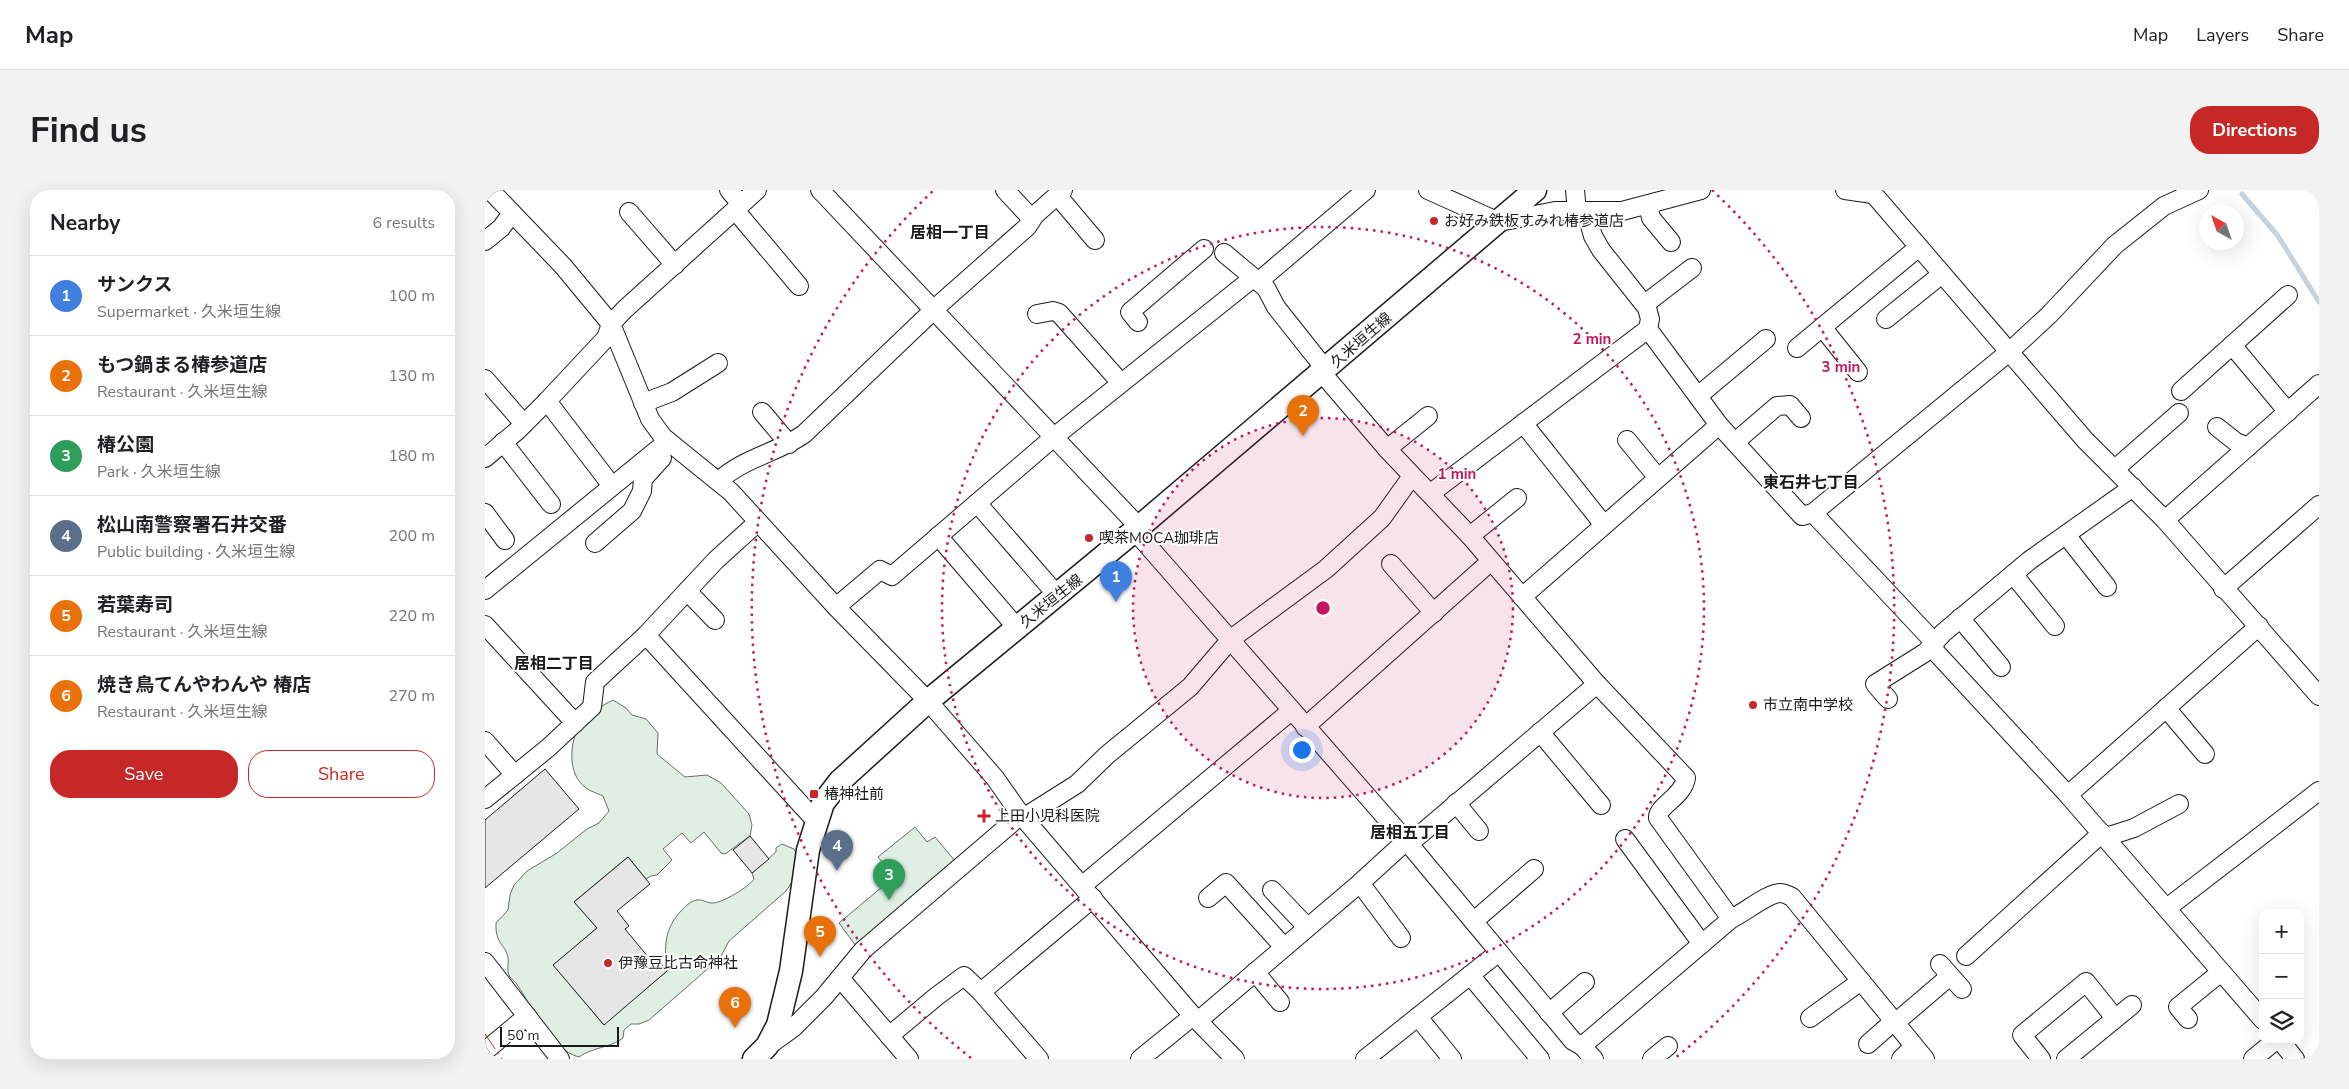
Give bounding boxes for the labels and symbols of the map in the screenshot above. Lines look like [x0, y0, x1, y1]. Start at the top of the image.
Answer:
north arrow [2199, 205, 2244, 250]
place label: お好み鉄板すみれ椿参道店 [1444, 211, 1624, 231]
marker: お好み鉄板すみれ椿参道店 [1428, 215, 1440, 227]
district label: 居相一丁目 [910, 222, 990, 244]
street label: 久米垣生線 [1326, 308, 1396, 372]
text: 2 min [1573, 329, 1611, 349]
text: 3 min [1822, 357, 1860, 377]
pin: 2 [1287, 395, 1319, 436]
text: 1 min [1438, 464, 1476, 484]
district label: 東石井七丁目 [1763, 472, 1859, 494]
place label: 喫茶MOCA珈琲店 [1099, 528, 1219, 548]
marker: 喫茶MOCA珈琲店 [1083, 532, 1095, 544]
pin: 1 [1100, 561, 1132, 602]
street label: 久米垣生線 [1016, 570, 1086, 632]
centre of rings [1314, 599, 1332, 617]
district label: 居相二丁目 [514, 653, 594, 675]
place label: 市立南中学校 [1763, 695, 1853, 715]
marker: 市立南中学校 [1747, 699, 1759, 711]
your location [1289, 737, 1315, 763]
place label: 椿神社前 [824, 784, 884, 804]
marker: 椿神社前 [808, 788, 820, 800]
place label: 上田小児科医院 [995, 806, 1100, 826]
marker: 上田小児科医院 [977, 809, 991, 823]
district label: 居相五丁目 [1370, 822, 1450, 844]
pin: 4 [821, 830, 853, 871]
pin: 3 [873, 859, 905, 900]
pin: 5 [804, 916, 836, 957]
place label: 伊豫豆比古命神社 [618, 953, 738, 973]
marker: 伊豫豆比古命神社 [602, 957, 614, 969]
pin: 6 [719, 987, 751, 1028]
scale bar [500, 1024, 619, 1047]

